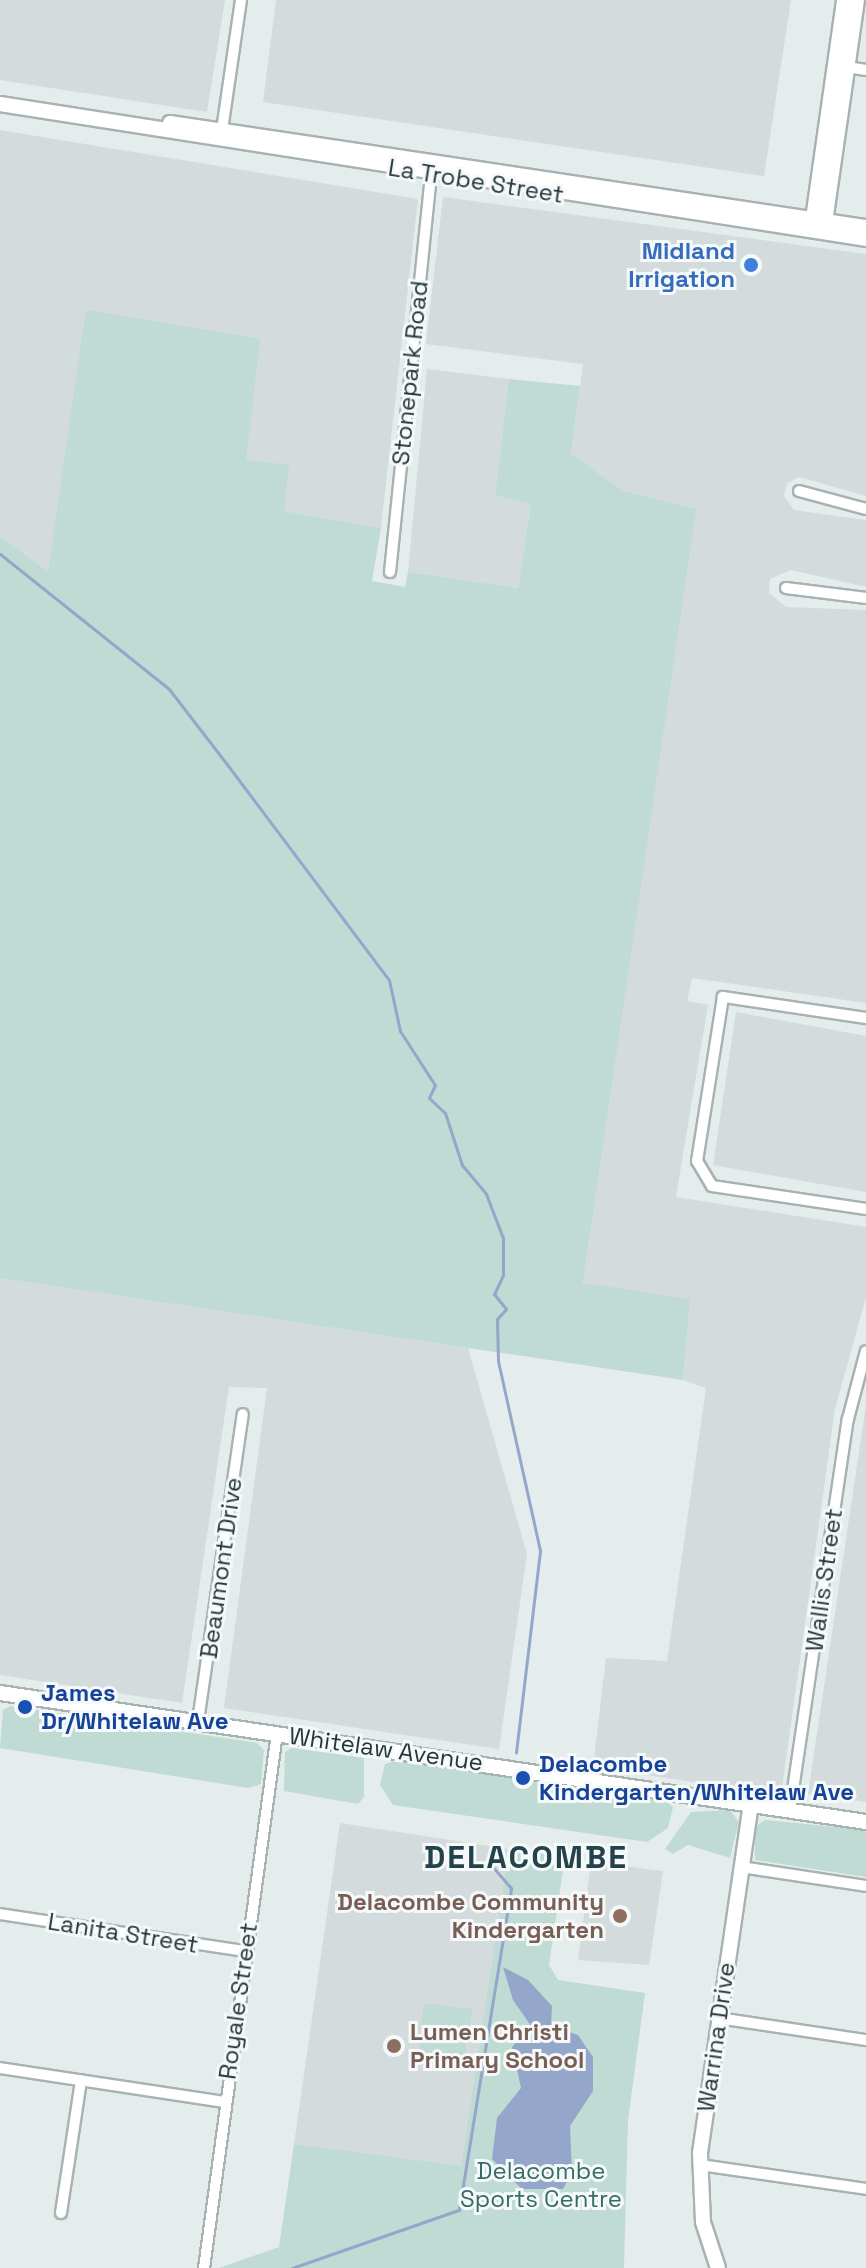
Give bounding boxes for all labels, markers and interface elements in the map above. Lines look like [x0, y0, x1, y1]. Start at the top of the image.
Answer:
street label: La Trobe Street [386, 153, 566, 209]
place label: Midland Irrigation [628, 237, 735, 293]
marker: Midland Irrigation [742, 256, 760, 274]
street label: Stonepark Road [386, 279, 434, 467]
street label: Beaumont Drive [194, 1475, 248, 1661]
street label: Wallis Street [800, 1507, 848, 1653]
place label: James Dr/Whitelaw Ave [41, 1679, 229, 1735]
marker: James Dr/Whitelaw Ave [16, 1698, 34, 1716]
street label: Whitelaw Avenue [287, 1721, 485, 1777]
place label: Delacombe Kindergarten/Whitelaw Ave [539, 1750, 854, 1806]
marker: Delacombe Kindergarten/Whitelaw Ave [514, 1769, 532, 1787]
district label: DELACOMBE [424, 1838, 628, 1876]
place label: Delacombe Community Kindergarten [337, 1888, 604, 1944]
street label: Lanita Street [46, 1907, 200, 1959]
marker: Delacombe Community Kindergarten [611, 1907, 629, 1925]
street label: Royale Street [213, 1921, 263, 2081]
street label: Warrina Drive [691, 1960, 741, 2114]
place label: Lumen Christi Primary School [410, 2018, 584, 2074]
marker: Lumen Christi Primary School [385, 2037, 403, 2055]
park label: Delacombe Sports Centre [460, 2157, 622, 2213]

